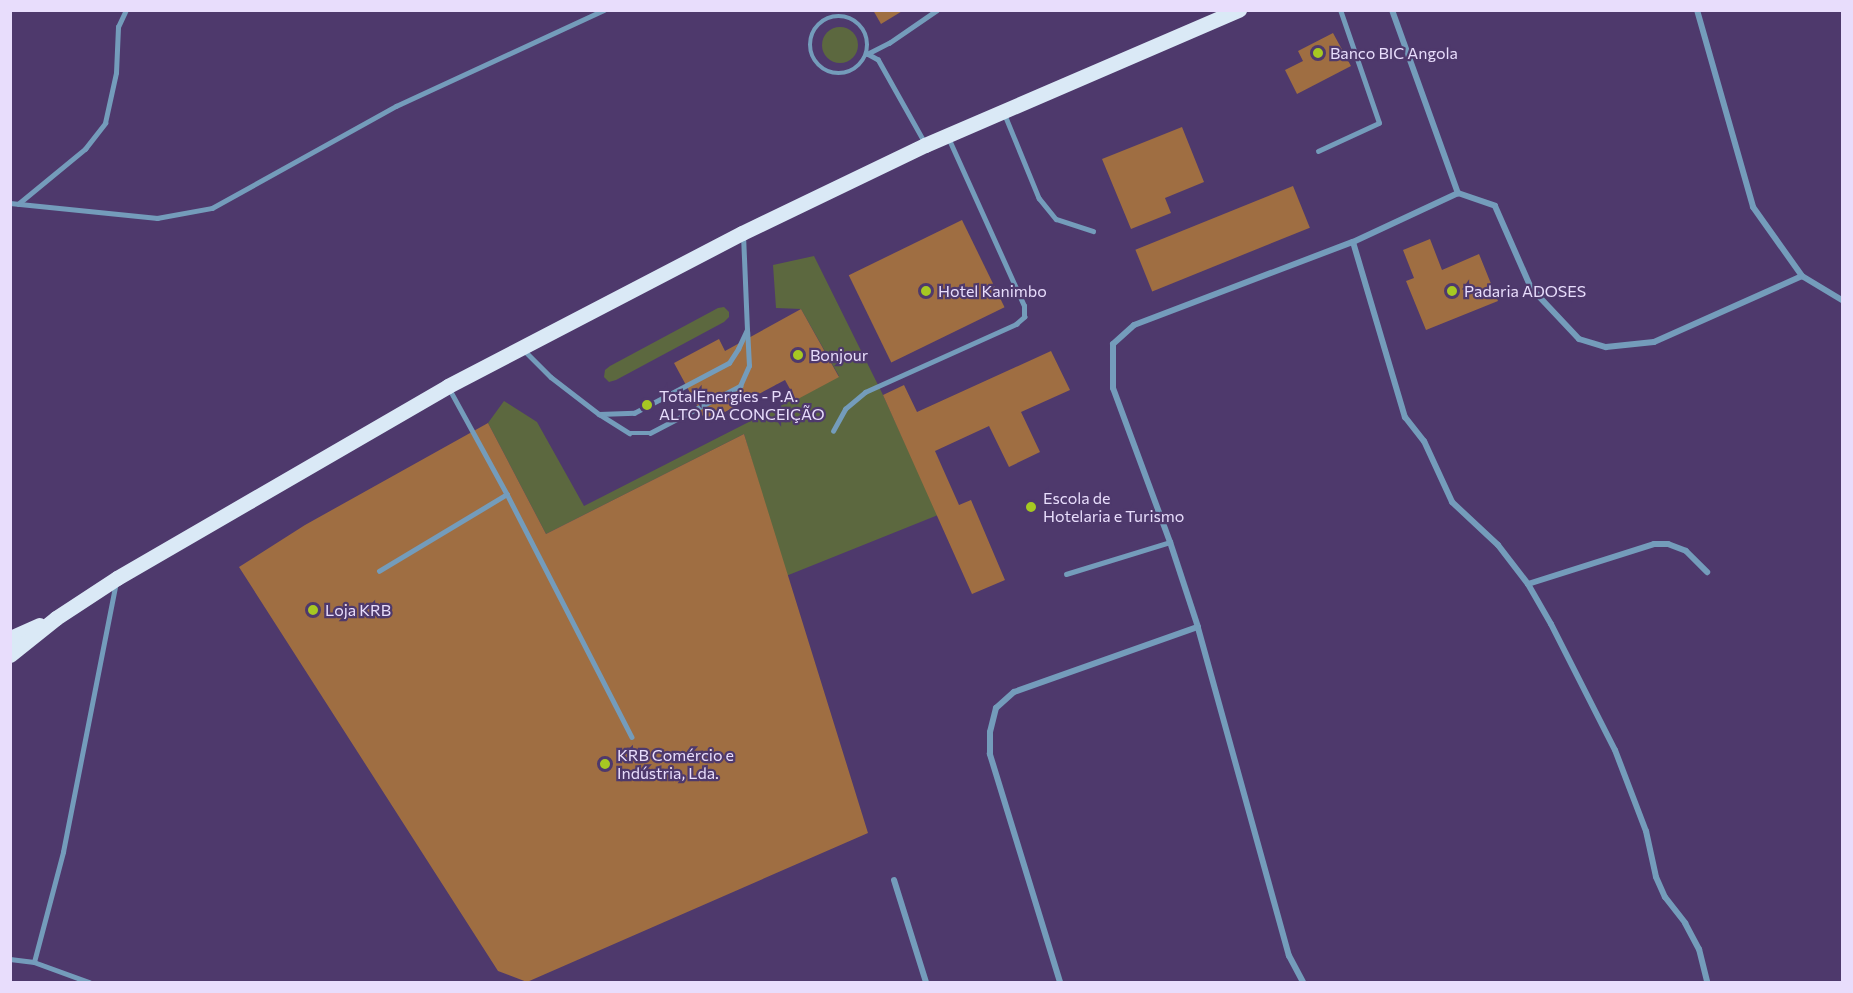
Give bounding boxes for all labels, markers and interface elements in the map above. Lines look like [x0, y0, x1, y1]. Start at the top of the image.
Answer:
place label: Banco BIC Angola [1330, 43, 1458, 63]
marker: Banco BIC Angola [1311, 46, 1325, 60]
place label: Hotel Kanimbo [938, 281, 1047, 301]
place label: Padaria ADOSES [1464, 281, 1586, 301]
marker: Hotel Kanimbo [919, 284, 933, 298]
marker: Padaria ADOSES [1445, 284, 1459, 298]
place label: Bonjour [810, 345, 868, 365]
marker: Bonjour [791, 348, 805, 362]
place label: TotalEnergies - P.A. ALTO DA CONCEIÇÃO [659, 386, 825, 424]
marker: TotalEnergies - P.A. ALTO DA CONCEIÇÃO [640, 398, 654, 412]
place label: Escola de Hotelaria e Turismo [1043, 488, 1184, 526]
marker: Escola de Hotelaria e Turismo [1024, 500, 1038, 514]
place label: Loja KRB [325, 600, 391, 620]
marker: Loja KRB [306, 603, 320, 617]
place label: KRB Comércio e Indústria, Lda. [617, 745, 734, 783]
marker: KRB Comércio e Indústria, Lda. [598, 757, 612, 771]

